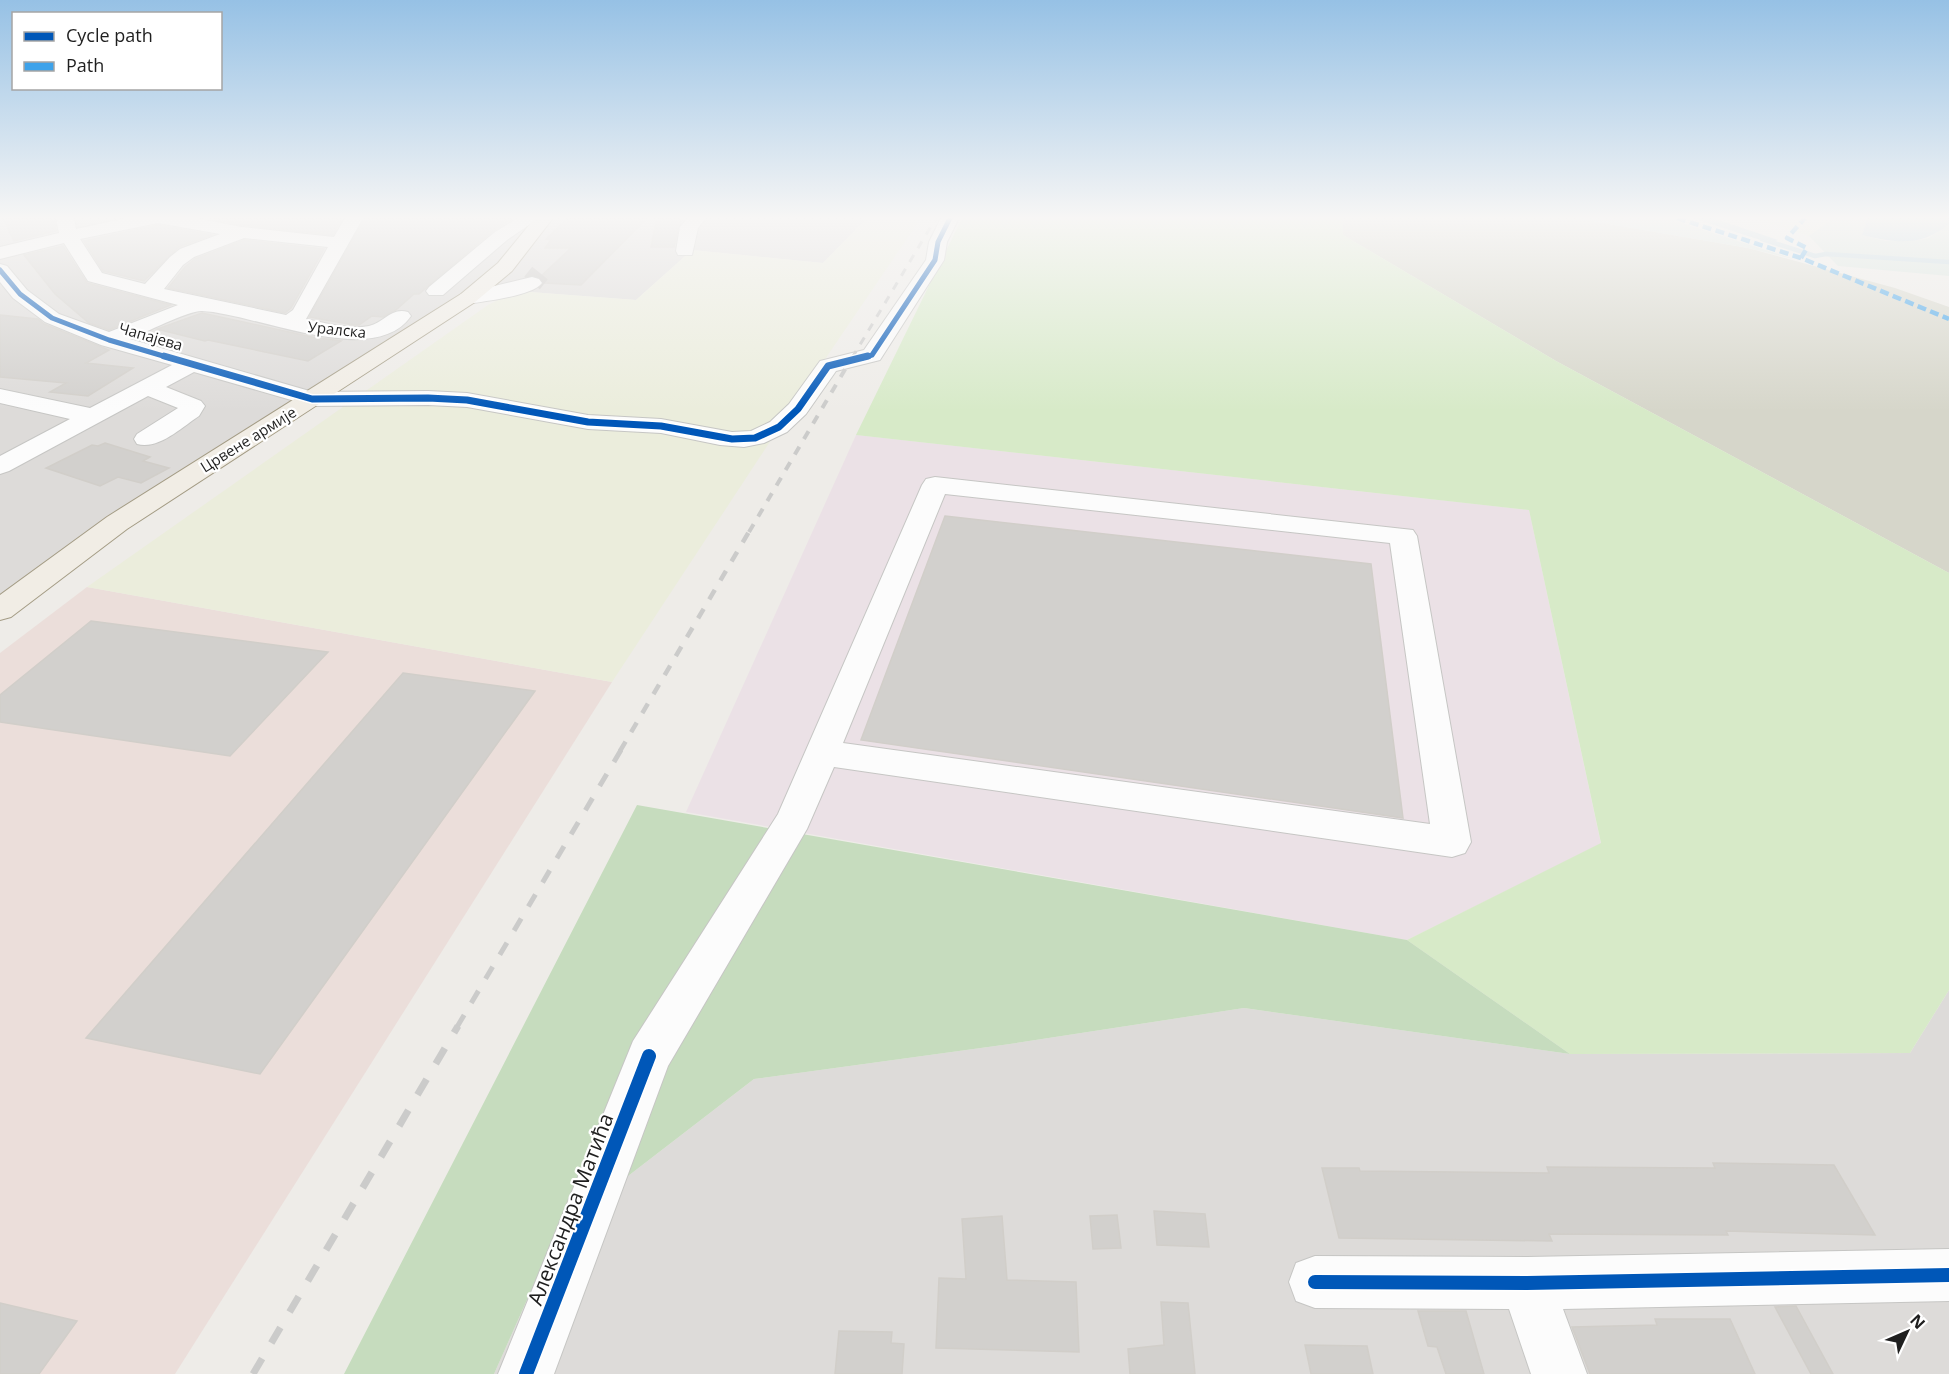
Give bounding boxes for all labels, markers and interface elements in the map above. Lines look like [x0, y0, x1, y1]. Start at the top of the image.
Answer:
legend [12, 12, 222, 90]
text: Cycle path [66, 23, 153, 47]
text: Path [66, 53, 104, 77]
street label: Уралска [307, 316, 367, 342]
street label: Чапајева [117, 317, 185, 355]
street label: Црвене армије [196, 402, 300, 476]
street label: Александра Матића [520, 1109, 620, 1309]
north arrow [1877, 1302, 1937, 1362]
text: N [1905, 1309, 1930, 1334]

